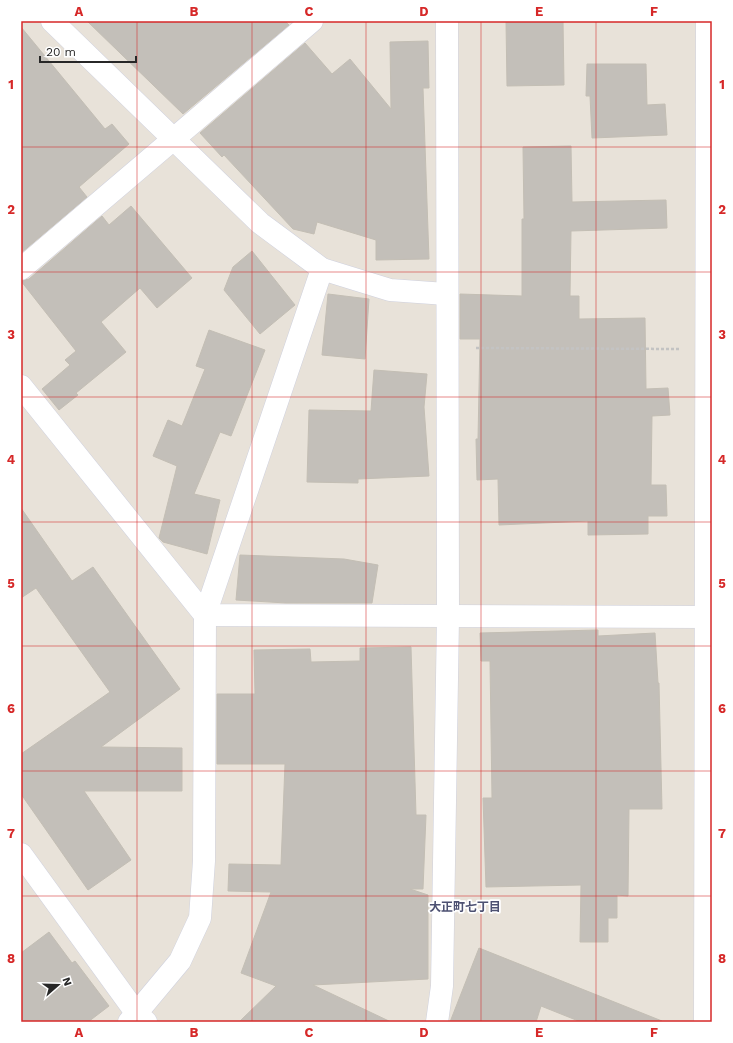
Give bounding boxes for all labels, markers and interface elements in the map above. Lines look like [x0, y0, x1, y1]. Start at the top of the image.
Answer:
text: A [75, 4, 84, 19]
text: B [190, 4, 199, 19]
text: C [305, 4, 314, 19]
text: D [419, 4, 429, 19]
text: E [535, 4, 543, 19]
text: F [650, 4, 658, 19]
scale bar [40, 38, 136, 64]
text: 20 m [46, 45, 76, 59]
text: 1 [8, 77, 14, 92]
text: 1 [719, 77, 725, 92]
text: 2 [7, 202, 15, 217]
text: 2 [718, 202, 726, 217]
text: 3 [7, 327, 15, 342]
text: 3 [718, 327, 726, 342]
text: 4 [7, 452, 16, 467]
text: 4 [718, 452, 727, 467]
text: 5 [7, 576, 15, 591]
text: 5 [718, 576, 726, 591]
text: 6 [7, 701, 15, 716]
text: 6 [718, 701, 726, 716]
text: 7 [7, 826, 15, 841]
text: 7 [718, 826, 726, 841]
district label: 大正町七丁目 [429, 900, 501, 914]
text: 8 [7, 951, 15, 966]
text: 8 [718, 951, 726, 966]
north arrow [38, 965, 78, 1005]
text: N [59, 976, 74, 988]
text: A [75, 1025, 84, 1040]
text: B [190, 1025, 199, 1040]
text: C [305, 1025, 314, 1040]
text: D [419, 1025, 429, 1040]
text: E [535, 1025, 543, 1040]
text: F [650, 1025, 658, 1040]

